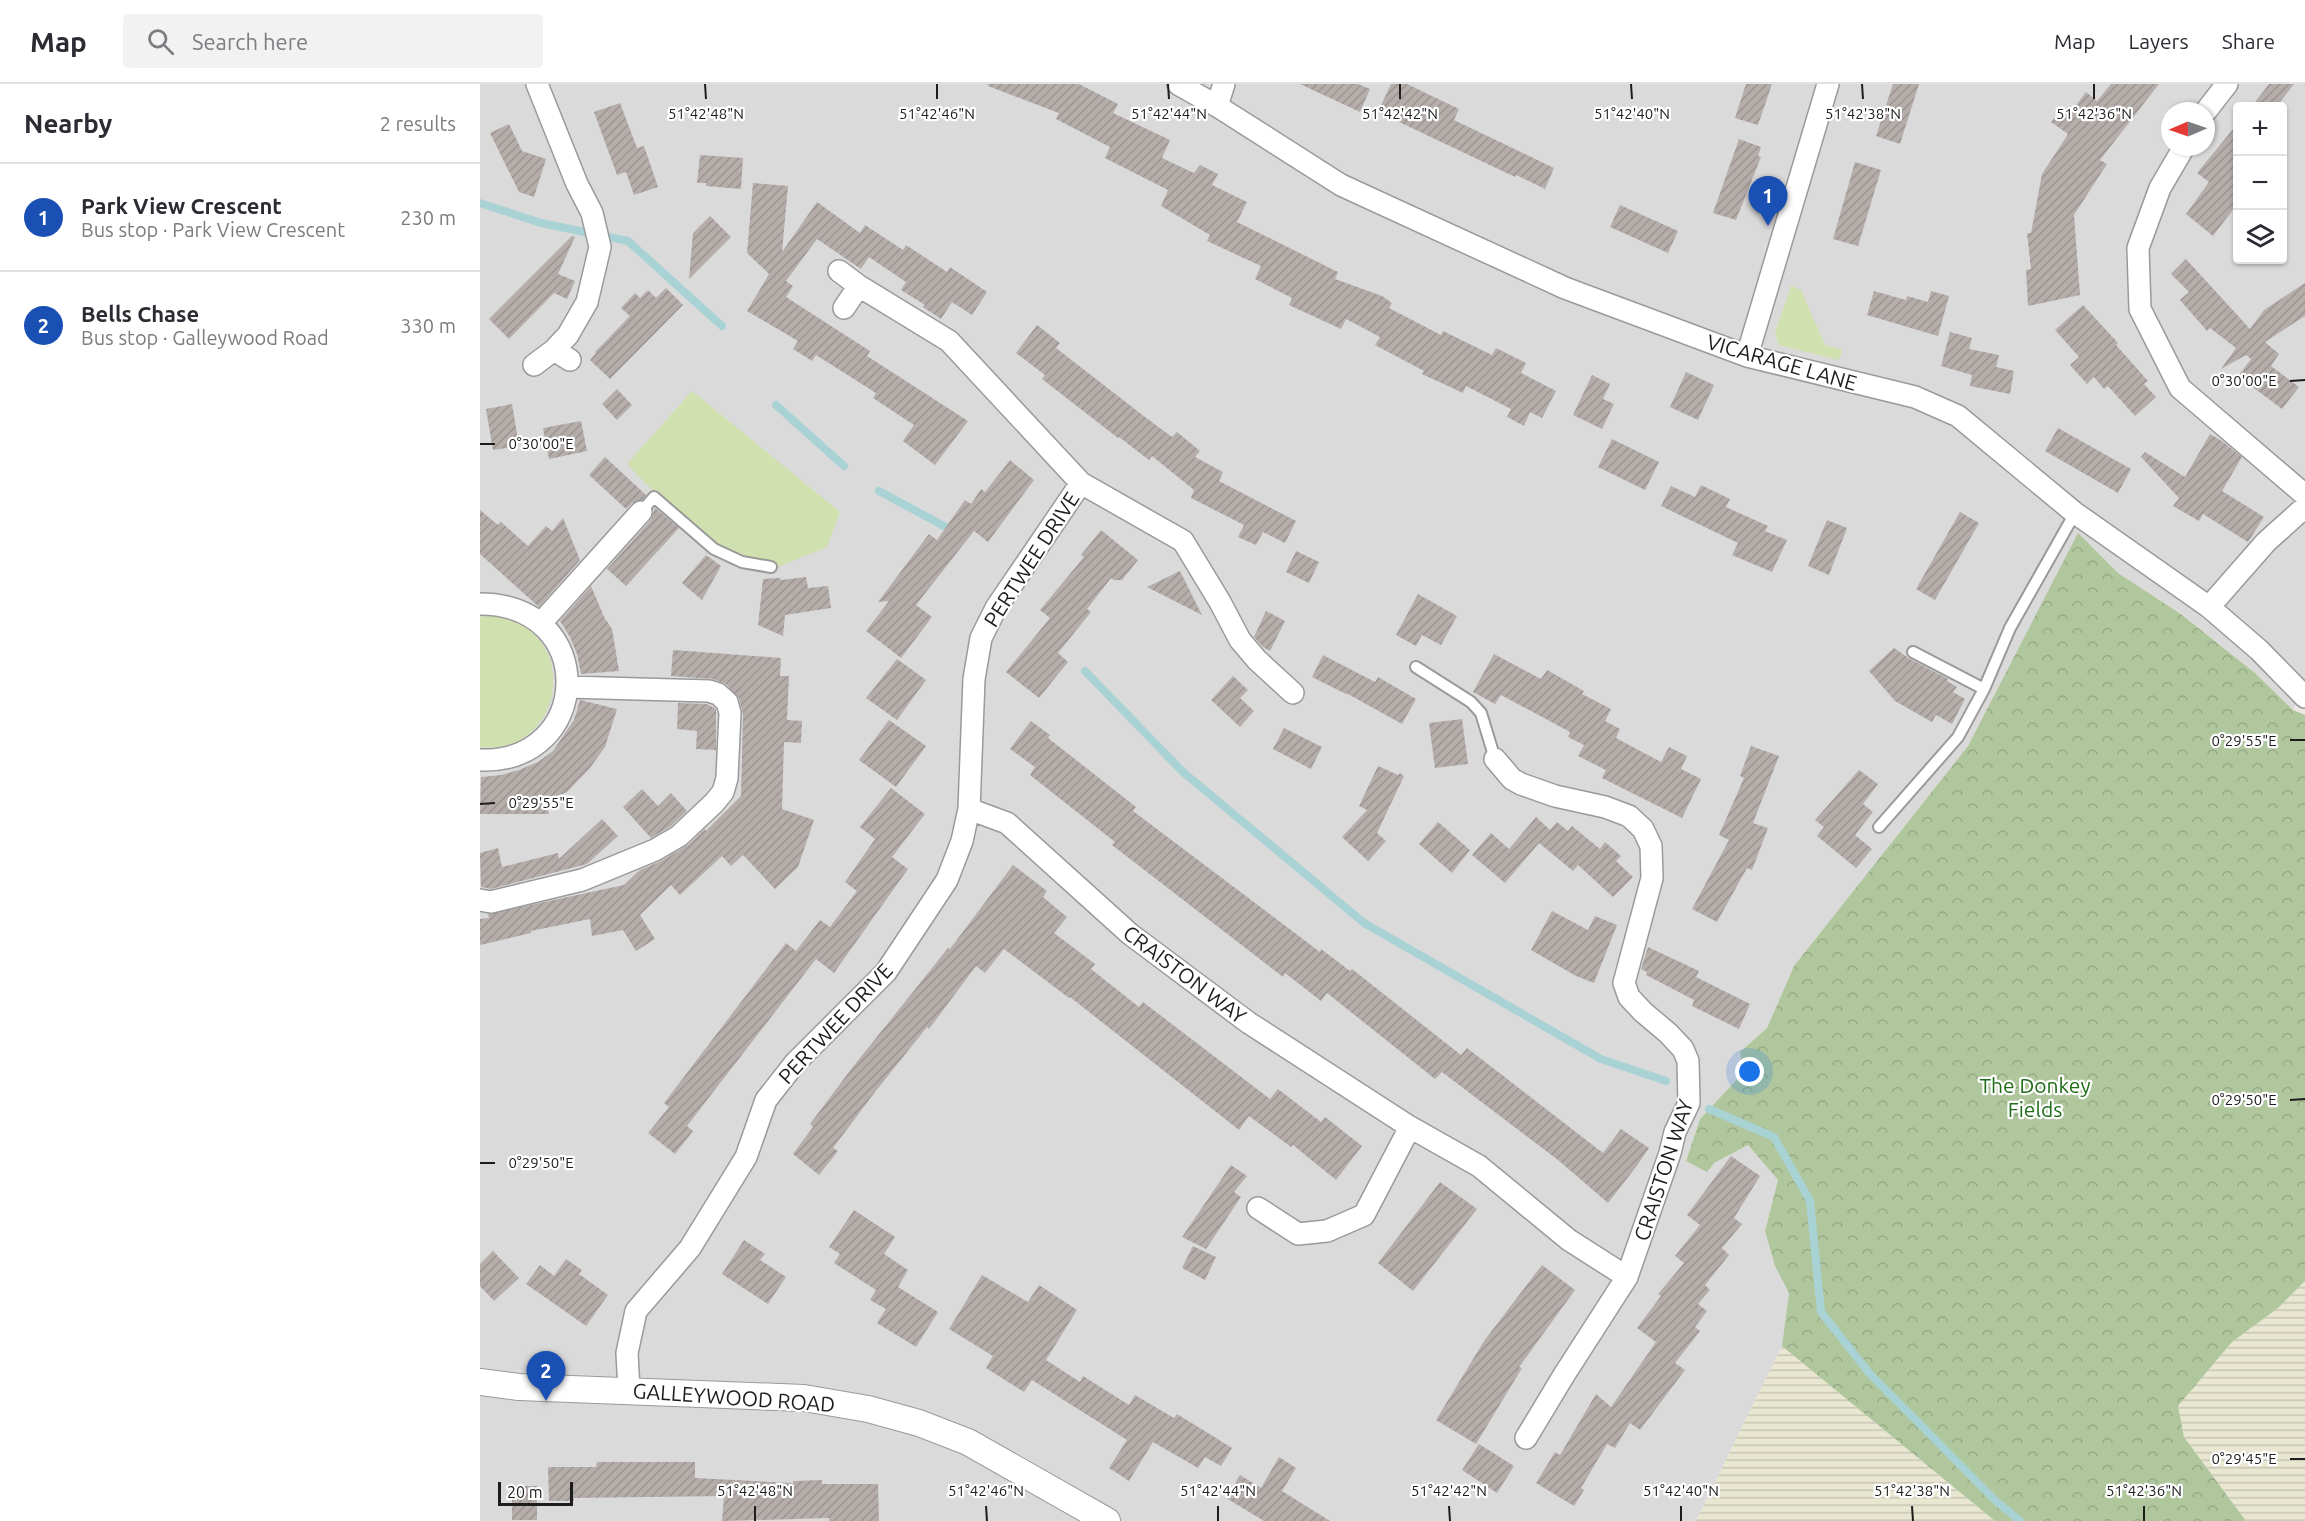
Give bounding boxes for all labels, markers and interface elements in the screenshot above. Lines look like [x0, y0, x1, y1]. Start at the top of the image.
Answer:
search box [123, 14, 543, 68]
icon: search [144, 25, 177, 58]
text: Map [30, 26, 87, 57]
text: Search here [192, 29, 308, 54]
text: Map [2054, 29, 2095, 53]
text: Layers [2128, 29, 2189, 53]
text: Share [2222, 29, 2275, 53]
north arrow [2161, 102, 2215, 156]
map controls [2233, 102, 2287, 264]
button: + [2233, 102, 2287, 156]
text: 51°42'48"N [668, 105, 744, 122]
text: 51°42'46"N [899, 105, 975, 122]
text: 51°42'44"N [1131, 105, 1207, 122]
text: 51°42'42"N [1362, 105, 1438, 122]
text: 51°42'40"N [1594, 105, 1670, 122]
text: 51°42'38"N [1825, 105, 1901, 122]
text: 51°42'36"N [2056, 105, 2132, 122]
text: Nearby [24, 109, 112, 138]
text: 2 results [380, 112, 456, 135]
button: − [2233, 156, 2287, 210]
pin: 1 [1748, 176, 1788, 226]
text: Park View Crescent [81, 193, 282, 218]
text: 1 [38, 206, 49, 229]
text: 230 m [400, 206, 456, 229]
button: layers [2233, 210, 2287, 264]
text: Bus stop · Park View Crescent [81, 218, 345, 241]
text: Bells Chase [81, 301, 199, 326]
text: 2 [38, 314, 49, 337]
text: 330 m [400, 314, 456, 337]
text: Bus stop · Galleywood Road [81, 326, 329, 349]
street label: VICARAGE LANE [1704, 329, 1860, 395]
text: 0°30'00"E [2211, 372, 2277, 389]
text: 0°30'00"E [508, 435, 574, 452]
street label: PERTWEE DRIVE [979, 487, 1083, 631]
text: 0°29'55"E [2211, 732, 2277, 749]
text: 0°29'55"E [508, 794, 574, 811]
street label: CRAISTON WAY [1119, 920, 1251, 1028]
street label: PERTWEE DRIVE [773, 958, 897, 1088]
your location [1735, 1057, 1764, 1086]
park label: The Donkey Fields [1979, 1073, 2091, 1121]
text: 0°29'50"E [2211, 1091, 2277, 1108]
street label: CRAISTON WAY [1629, 1096, 1697, 1244]
text: 0°29'50"E [508, 1154, 574, 1171]
pin: 2 [526, 1352, 566, 1401]
street label: GALLEYWOOD ROAD [632, 1378, 836, 1416]
text: 0°29'45"E [2211, 1450, 2277, 1467]
scale bar [498, 1479, 573, 1506]
text: 51°42'48"N [717, 1482, 793, 1499]
text: 51°42'46"N [948, 1482, 1024, 1499]
text: 51°42'44"N [1180, 1482, 1256, 1499]
text: 51°42'42"N [1411, 1482, 1487, 1499]
text: 51°42'40"N [1643, 1482, 1719, 1499]
text: 51°42'38"N [1874, 1482, 1950, 1499]
text: 51°42'36"N [2106, 1482, 2182, 1499]
text: 20 m [507, 1483, 543, 1501]

